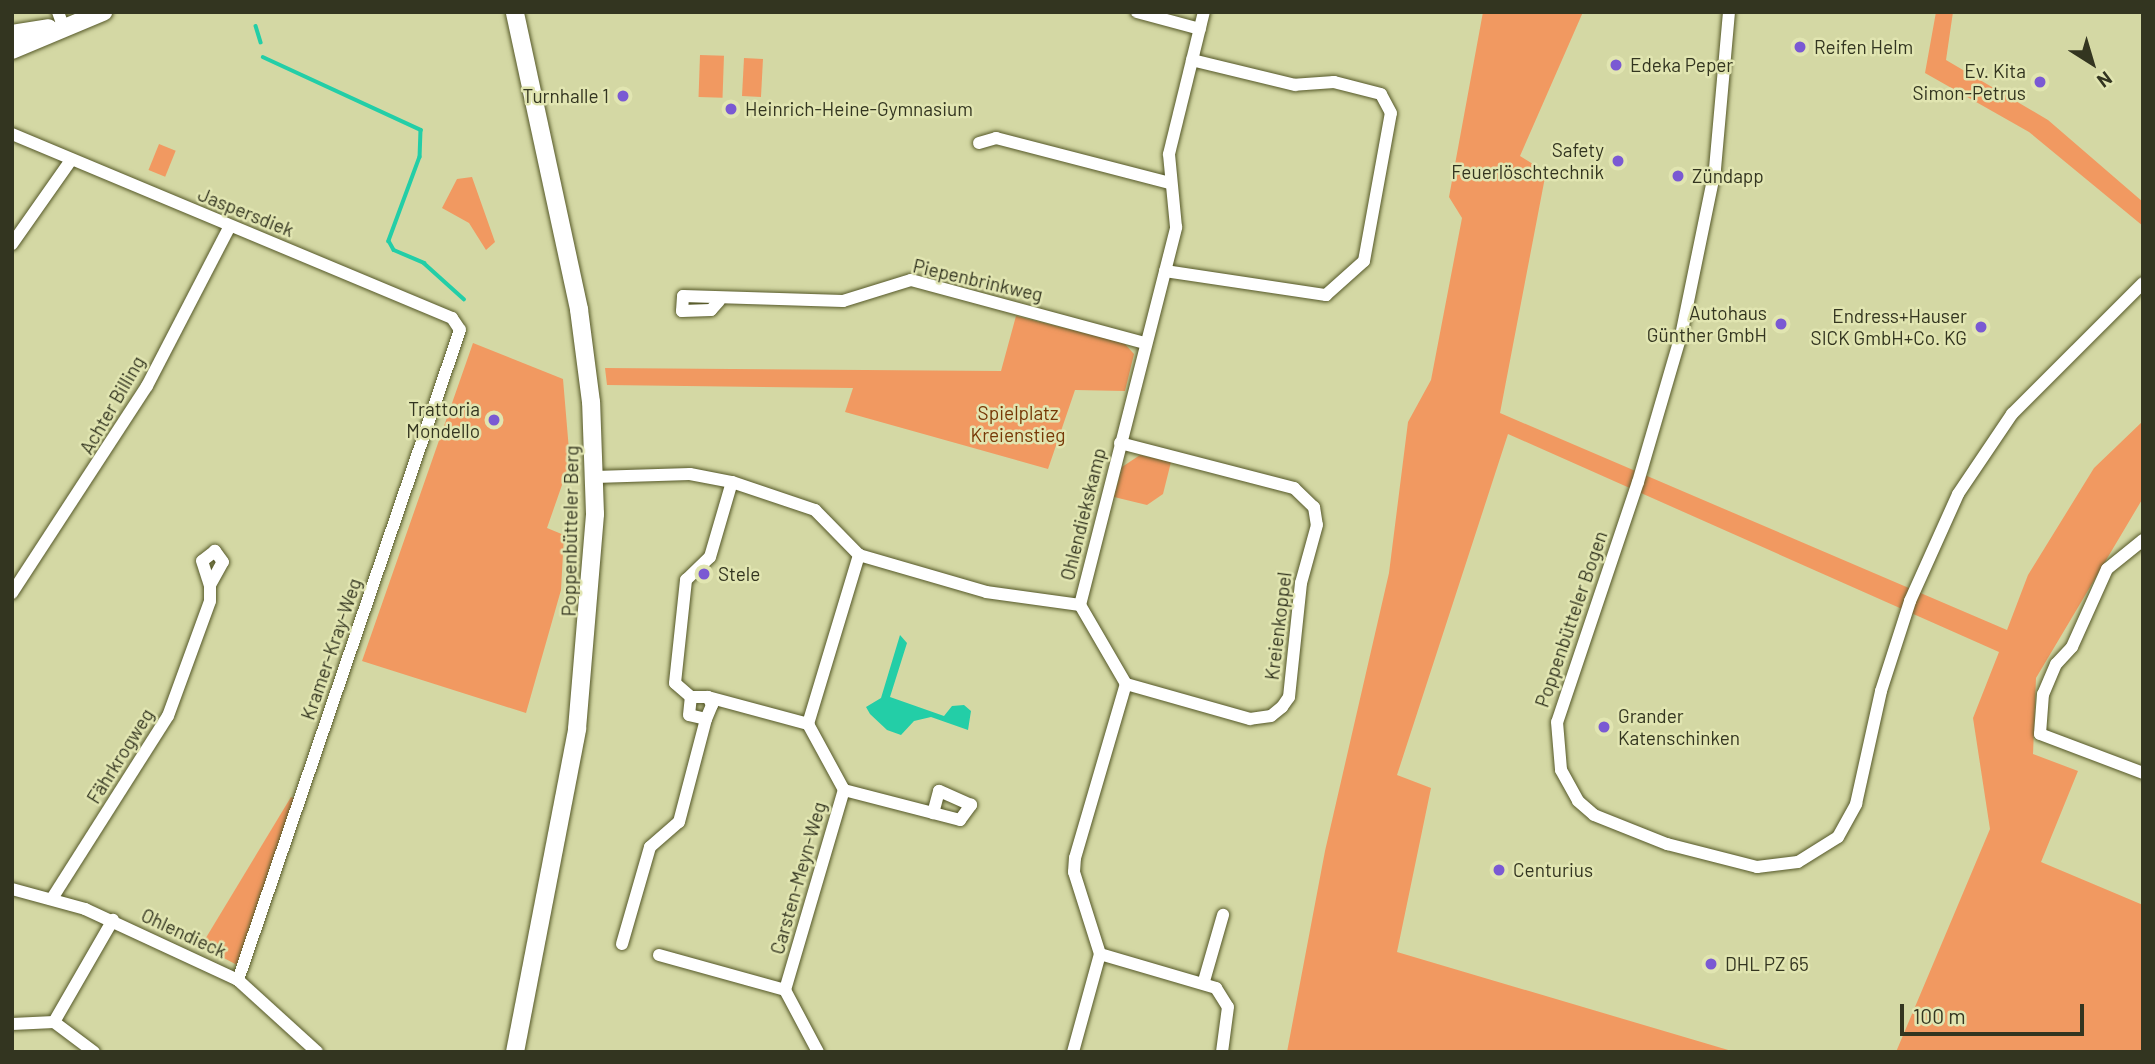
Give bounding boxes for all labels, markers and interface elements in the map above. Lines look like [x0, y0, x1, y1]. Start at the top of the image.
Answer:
north arrow [2057, 28, 2127, 98]
place label: Reifen Helm [1814, 36, 1913, 58]
marker: Reifen Helm [1792, 39, 1808, 55]
place label: Edeka Peper [1630, 54, 1733, 76]
marker: Edeka Peper [1608, 57, 1624, 73]
place label: Ev. Kita Simon-Petrus [1912, 60, 2026, 104]
text: N [2093, 67, 2117, 93]
marker: Ev. Kita Simon-Petrus [2032, 74, 2048, 90]
place label: Turnhalle 1 [522, 85, 609, 107]
marker: Turnhalle 1 [615, 88, 631, 104]
place label: Heinrich-Heine-Gymnasium [745, 98, 973, 120]
marker: Heinrich-Heine-Gymnasium [723, 101, 739, 117]
place label: Safety Feuerlöschtechnik [1451, 139, 1604, 183]
marker: Safety Feuerlöschtechnik [1610, 153, 1626, 169]
place label: Zündapp [1692, 165, 1764, 187]
marker: Zündapp [1670, 168, 1686, 184]
street label: Jaspersdiek [195, 182, 297, 242]
street label: Piepenbrinkweg [911, 254, 1045, 306]
place label: Autohaus Günther GmbH [1647, 302, 1767, 346]
place label: Endress+Hauser SICK GmbH+Co. KG [1811, 305, 1967, 349]
marker: Autohaus Günther GmbH [1773, 316, 1789, 332]
marker: Endress+Hauser SICK GmbH+Co. KG [1973, 319, 1989, 335]
street label: Achter Billing [75, 352, 149, 458]
place label: Trattoria Mondello [406, 398, 480, 442]
park label: Spielplatz Kreienstieg [971, 402, 1065, 446]
marker: Trattoria Mondello [486, 412, 502, 428]
street label: Poppenbütteler Berg [557, 445, 583, 617]
street label: Ohlendiekskamp [1056, 445, 1110, 583]
street label: Poppenbütteler Bogen [1530, 528, 1612, 710]
place label: Stele [718, 563, 760, 585]
marker: Stele [696, 566, 712, 582]
street label: Kreienkoppel [1260, 571, 1296, 681]
street label: Kramer-Kray-Weg [296, 575, 366, 723]
street label: Fährkrogweg [82, 704, 158, 808]
place label: Grander Katenschinken [1618, 705, 1740, 749]
marker: Grander Katenschinken [1596, 719, 1612, 735]
street label: Carsten-Meyn-Weg [765, 799, 831, 957]
place label: Centurius [1513, 859, 1593, 881]
marker: Centurius [1491, 862, 1507, 878]
street label: Ohlendieck [138, 903, 230, 963]
place label: DHL PZ 65 [1725, 953, 1809, 975]
marker: DHL PZ 65 [1703, 956, 1719, 972]
scale bar [1903, 990, 2087, 1034]
text: 100 m [1913, 1003, 1966, 1028]

